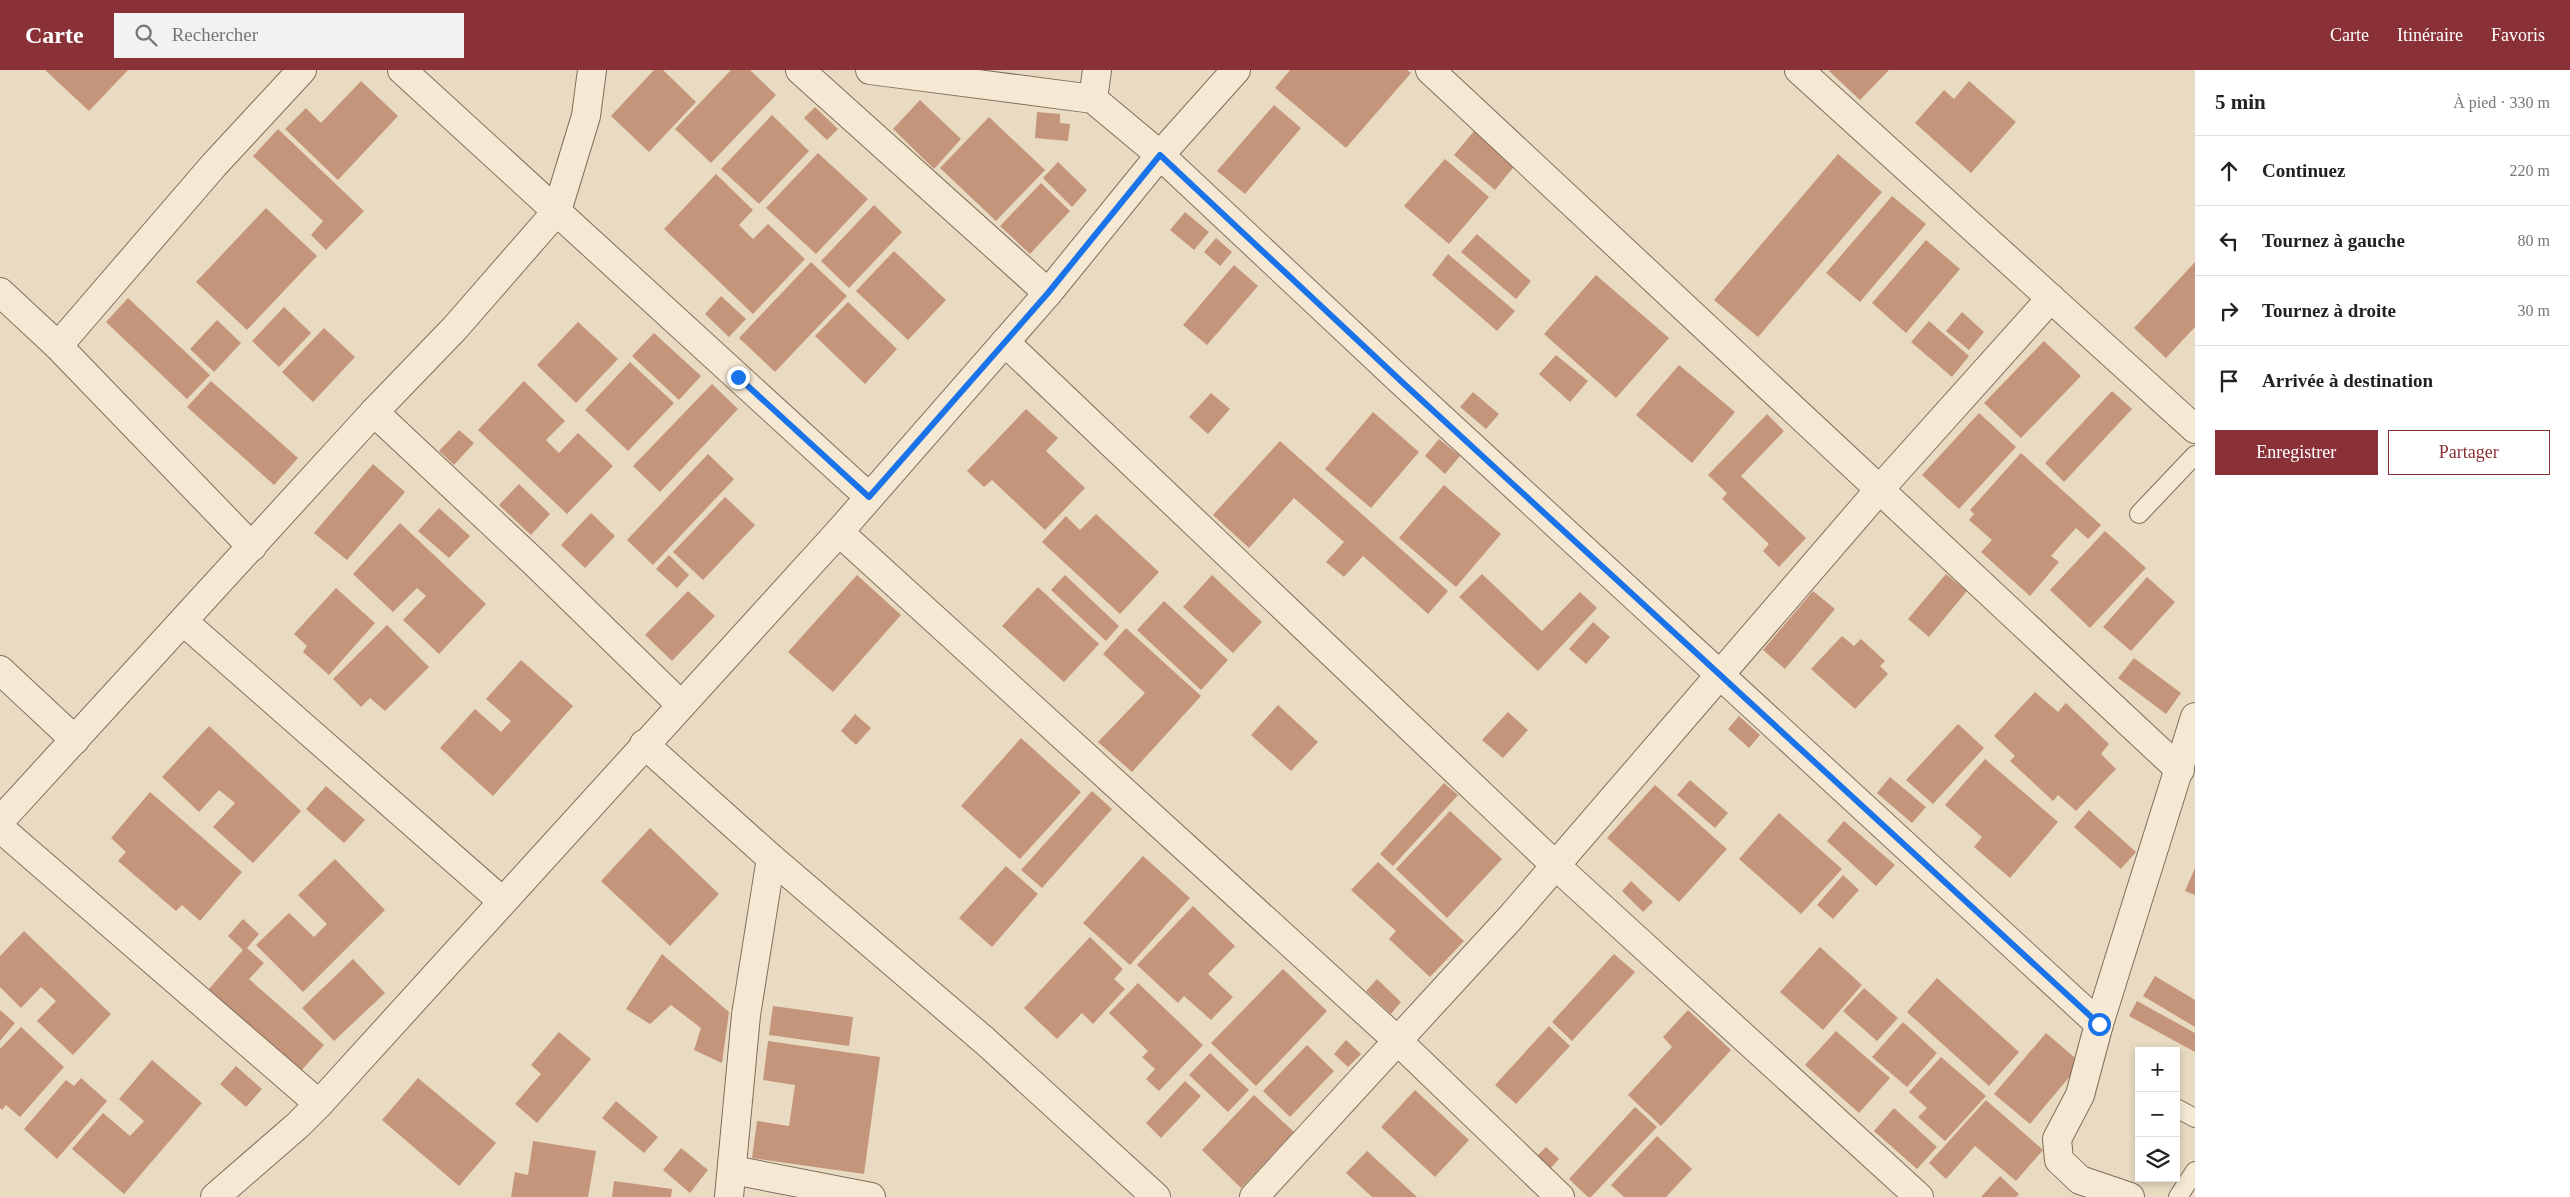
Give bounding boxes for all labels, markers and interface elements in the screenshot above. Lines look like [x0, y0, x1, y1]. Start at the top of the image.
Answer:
search box [114, 13, 464, 58]
icon: search [132, 21, 160, 49]
text: Carte [25, 22, 84, 48]
text: Rechercher [172, 24, 258, 45]
text: Carte [2330, 25, 2369, 45]
text: Itinéraire [2397, 25, 2463, 45]
text: Favoris [2491, 25, 2545, 45]
text: 5 min [2215, 90, 2266, 114]
text: À pied · 330 m [2453, 94, 2550, 111]
icon: ahead [2215, 157, 2243, 185]
text: Continuez [2262, 160, 2345, 181]
text: 220 m [2510, 162, 2550, 179]
icon: left [2215, 227, 2243, 255]
text: Tournez à gauche [2262, 230, 2405, 251]
text: 80 m [2518, 232, 2550, 249]
icon: right [2215, 297, 2243, 325]
text: Tournez à droite [2262, 300, 2396, 321]
text: 30 m [2518, 302, 2550, 319]
route end [727, 366, 750, 389]
icon: arrive [2215, 367, 2243, 395]
text: Arrivée à destination [2262, 370, 2433, 391]
button: Enregistrer [2215, 430, 2378, 475]
button: Partager [2388, 430, 2550, 475]
route start [2088, 1013, 2111, 1036]
map controls [2135, 1047, 2180, 1182]
button: + [2135, 1047, 2180, 1092]
button: − [2135, 1092, 2180, 1137]
button: layers [2135, 1137, 2180, 1182]

